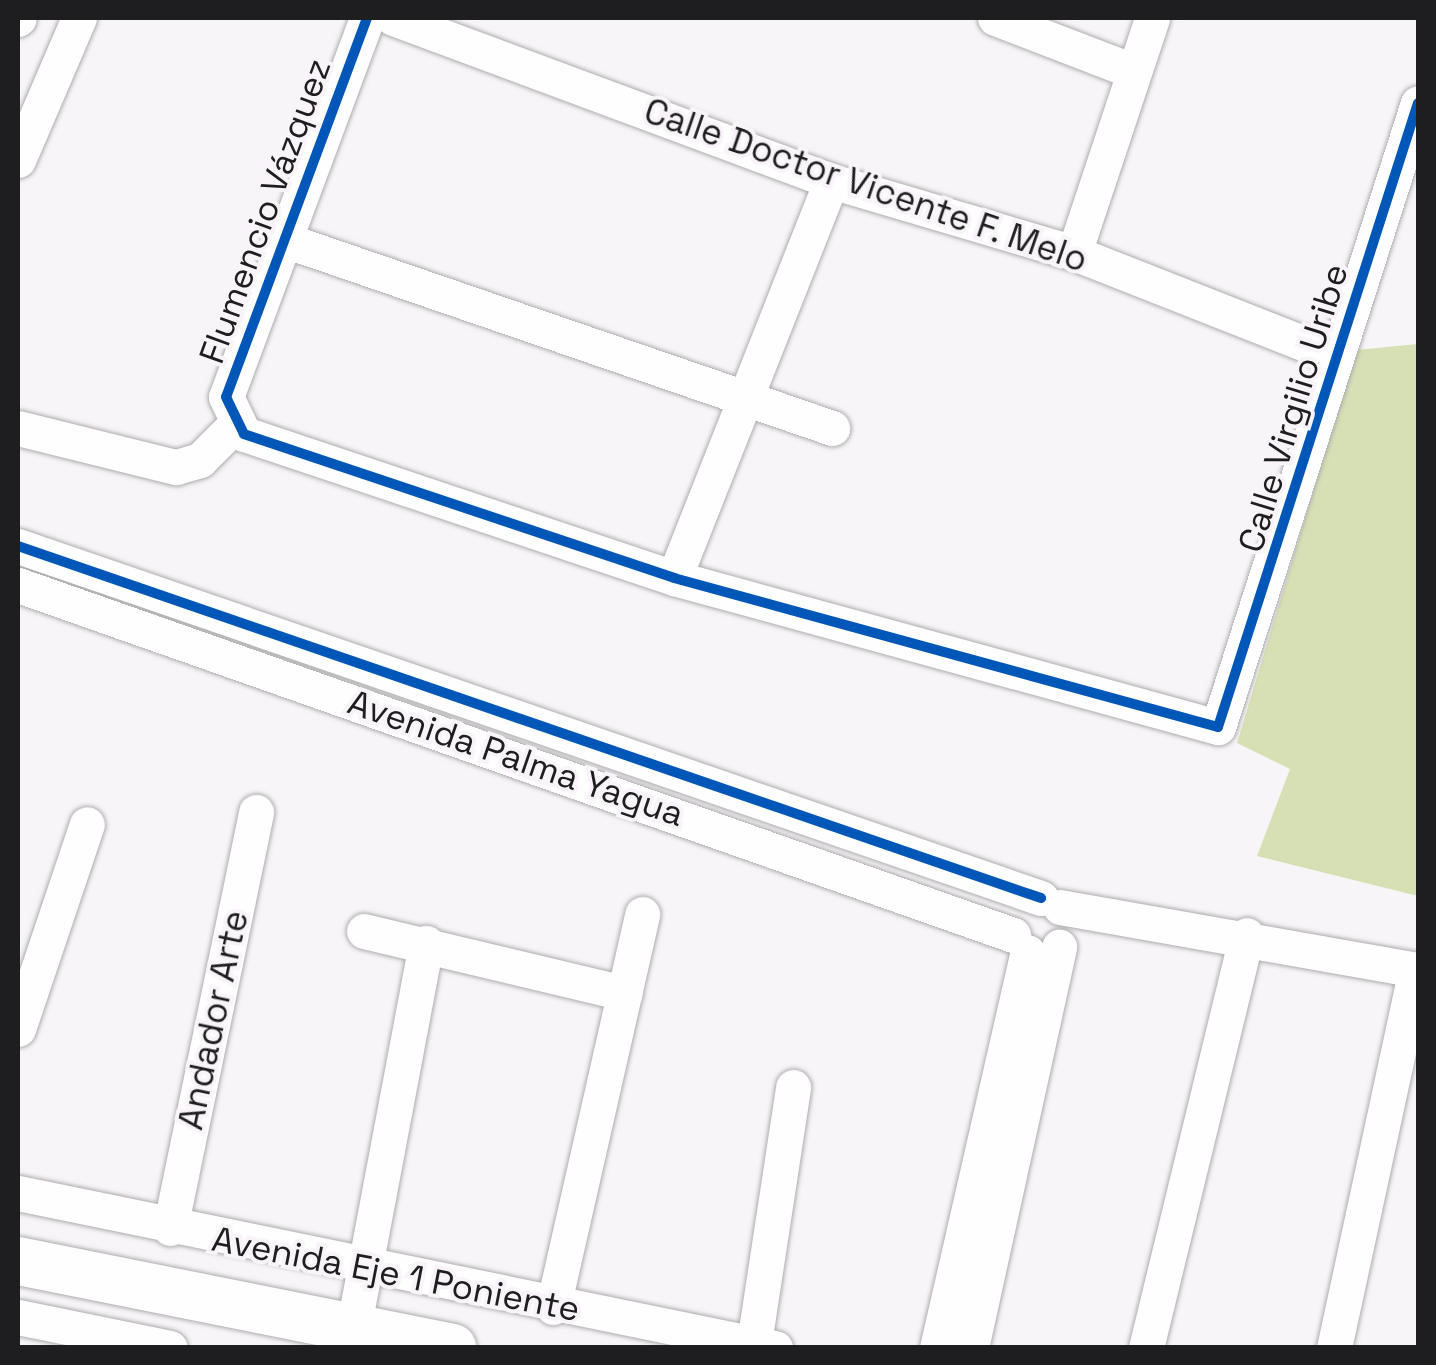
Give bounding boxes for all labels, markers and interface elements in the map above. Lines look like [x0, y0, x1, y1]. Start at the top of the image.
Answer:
street label: Flumencio Vázquez [190, 53, 340, 369]
street label: Calle Doctor Vicente F. Melo [638, 89, 1094, 281]
street label: Calle Virgilio Uribe [1229, 259, 1357, 557]
street label: Avenida Palma Yagua [342, 681, 690, 835]
street label: Andador Arte [169, 906, 257, 1134]
street label: Avenida Eje 1 Poniente [209, 1218, 583, 1330]

